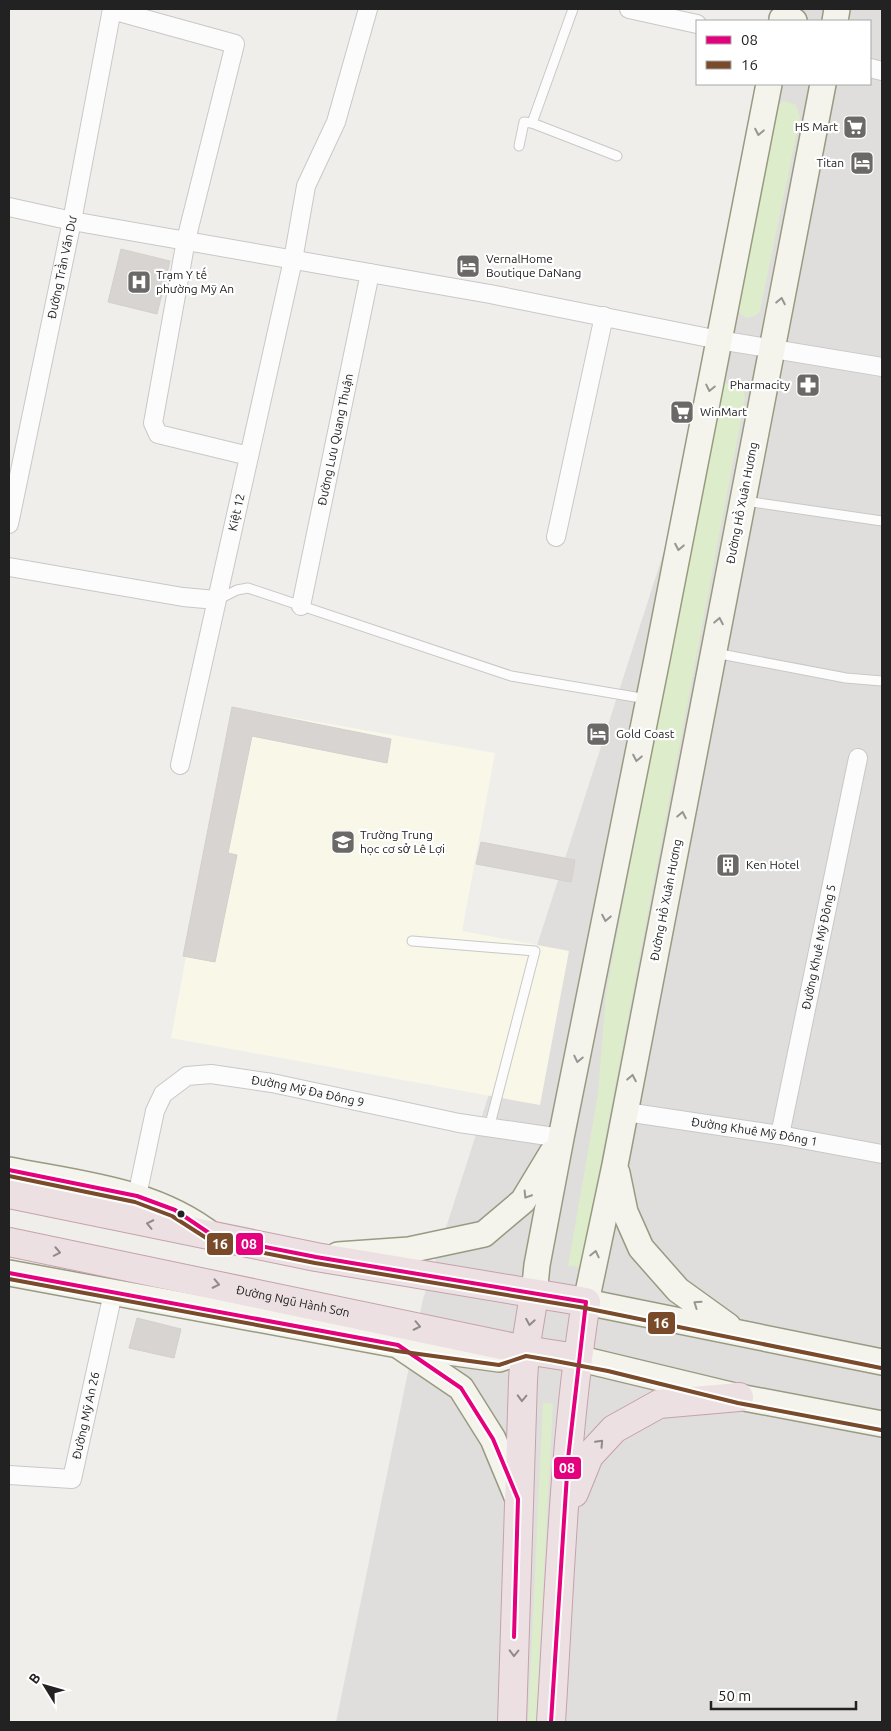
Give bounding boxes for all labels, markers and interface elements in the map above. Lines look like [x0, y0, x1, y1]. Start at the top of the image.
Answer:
legend [696, 20, 871, 85]
text: 08 [741, 31, 758, 48]
text: 16 [741, 56, 758, 73]
supermarket icon: HS Mart [842, 114, 868, 140]
place label: HS Mart [795, 120, 838, 133]
one-way arrow [755, 127, 765, 136]
hotel icon: Titan [849, 150, 875, 176]
place label: Titan [816, 156, 844, 169]
street label: Đường Trần Văn Dư [45, 214, 79, 320]
place label: VernalHome Boutique DaNang [486, 252, 582, 279]
hotel icon: VernalHome Boutique DaNang [455, 253, 481, 279]
place label: Trạm Y tế phường Mỹ An [156, 267, 234, 295]
hospital icon: Trạm Y tế phường Mỹ An [126, 269, 152, 295]
one-way arrow [775, 296, 786, 305]
street label: Đường Lưu Quang Thuận [315, 372, 355, 507]
pharmacy icon: Pharmacity [795, 372, 821, 398]
place label: Pharmacity [730, 378, 790, 391]
one-way arrow [705, 383, 715, 392]
supermarket icon: WinMart [669, 399, 695, 425]
place label: WinMart [700, 405, 747, 418]
street label: Đường Hồ Xuân Hương [722, 441, 760, 565]
street label: Kiệt 12 [226, 492, 247, 532]
one-way arrow [674, 543, 684, 552]
one-way arrow [713, 617, 723, 626]
hotel icon: Gold Coast [585, 721, 611, 747]
place label: Gold Coast [616, 727, 675, 740]
one-way arrow [633, 754, 643, 763]
one-way arrow [676, 811, 686, 820]
place label: Trường Trung học cơ sở Lê Lợi [360, 828, 445, 856]
school or university icon: Trường Trung học cơ sở Lê Lợi [330, 829, 356, 855]
street label: Đường Hồ Xuân Hương [646, 838, 684, 962]
building icon: Ken Hotel [715, 852, 741, 878]
place label: Ken Hotel [746, 858, 799, 871]
street label: Đường Khuê Mỹ Đông 5 [799, 883, 838, 1011]
one-way arrow [601, 913, 612, 922]
one-way arrow [573, 1054, 583, 1063]
street label: Đường Mỹ Đa Đông 9 [251, 1073, 365, 1109]
one-way arrow [626, 1074, 637, 1083]
street label: Đường Khuê Mỹ Đông 1 [691, 1115, 819, 1148]
one-way arrow [523, 1189, 533, 1198]
unlabelled marker [176, 1209, 186, 1219]
one-way arrow [146, 1219, 155, 1230]
line badge: 16 [206, 1232, 234, 1256]
line badge: 08 [235, 1232, 264, 1256]
text: 16 [212, 1236, 228, 1252]
text: 08 [241, 1236, 257, 1252]
one-way arrow [52, 1246, 61, 1256]
one-way arrow [589, 1250, 600, 1259]
one-way arrow [211, 1279, 220, 1289]
street label: Đường Ngũ Hành Sơn [235, 1283, 351, 1319]
one-way arrow [694, 1301, 703, 1309]
line badge: 16 [647, 1311, 676, 1335]
text: 16 [653, 1315, 669, 1331]
one-way arrow [525, 1318, 535, 1327]
one-way arrow [412, 1321, 421, 1331]
street label: Đường Mỹ An 26 [70, 1370, 101, 1461]
one-way arrow [517, 1395, 528, 1403]
one-way arrow [594, 1440, 603, 1449]
line badge: 08 [553, 1456, 582, 1480]
text: 08 [559, 1460, 575, 1476]
one-way arrow [508, 1649, 519, 1657]
north arrow [20, 1661, 70, 1711]
text: B [25, 1670, 44, 1687]
scale bar [711, 1678, 856, 1710]
text: 50 m [718, 1687, 751, 1704]

